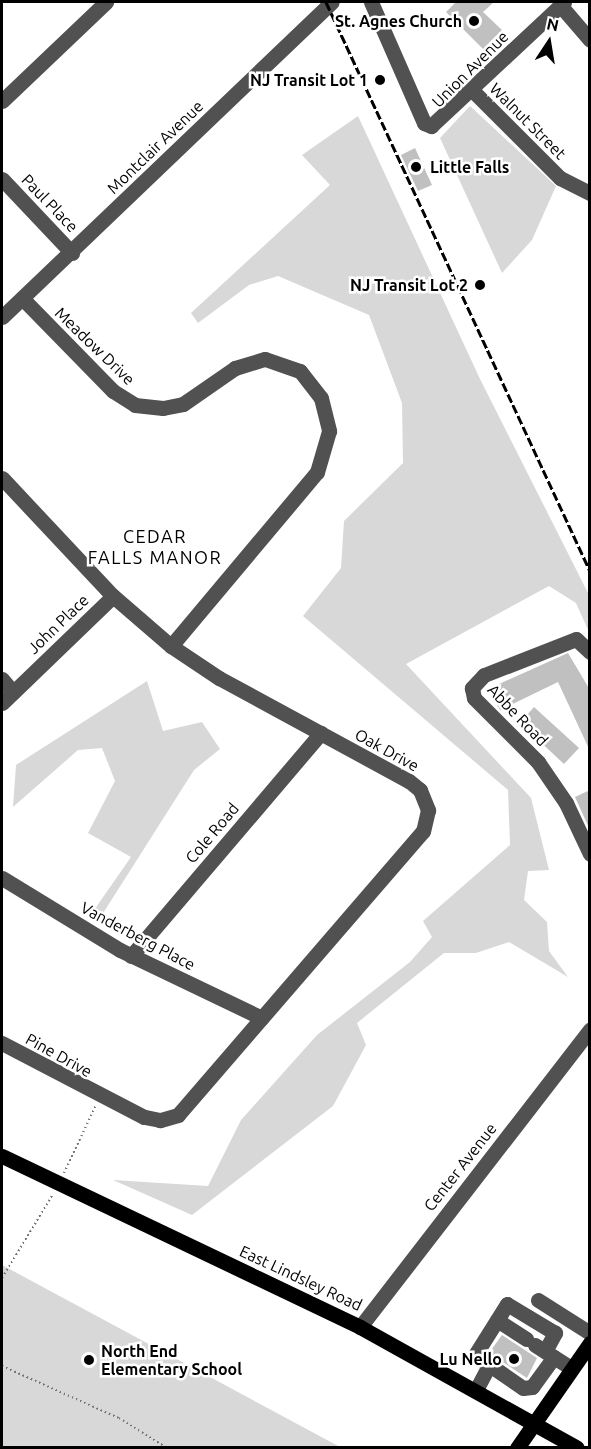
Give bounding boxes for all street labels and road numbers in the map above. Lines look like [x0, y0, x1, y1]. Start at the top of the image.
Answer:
street label: Union Avenue [428, 27, 512, 111]
street label: Walnut Street [486, 79, 570, 163]
street label: Montclair Avenue [103, 96, 207, 198]
street label: Paul Place [18, 170, 82, 236]
street label: Meadow Drive [51, 303, 139, 389]
street label: John Place [23, 590, 93, 658]
street label: Abbe Road [484, 680, 552, 750]
street label: Oak Drive [352, 725, 422, 775]
street label: Cole Road [181, 799, 243, 867]
street label: Vanderberg Place [77, 898, 199, 974]
street label: Pine Drive [22, 1029, 96, 1081]
street label: Center Avenue [420, 1119, 500, 1215]
street label: East Lindsley Road [237, 1241, 365, 1315]

